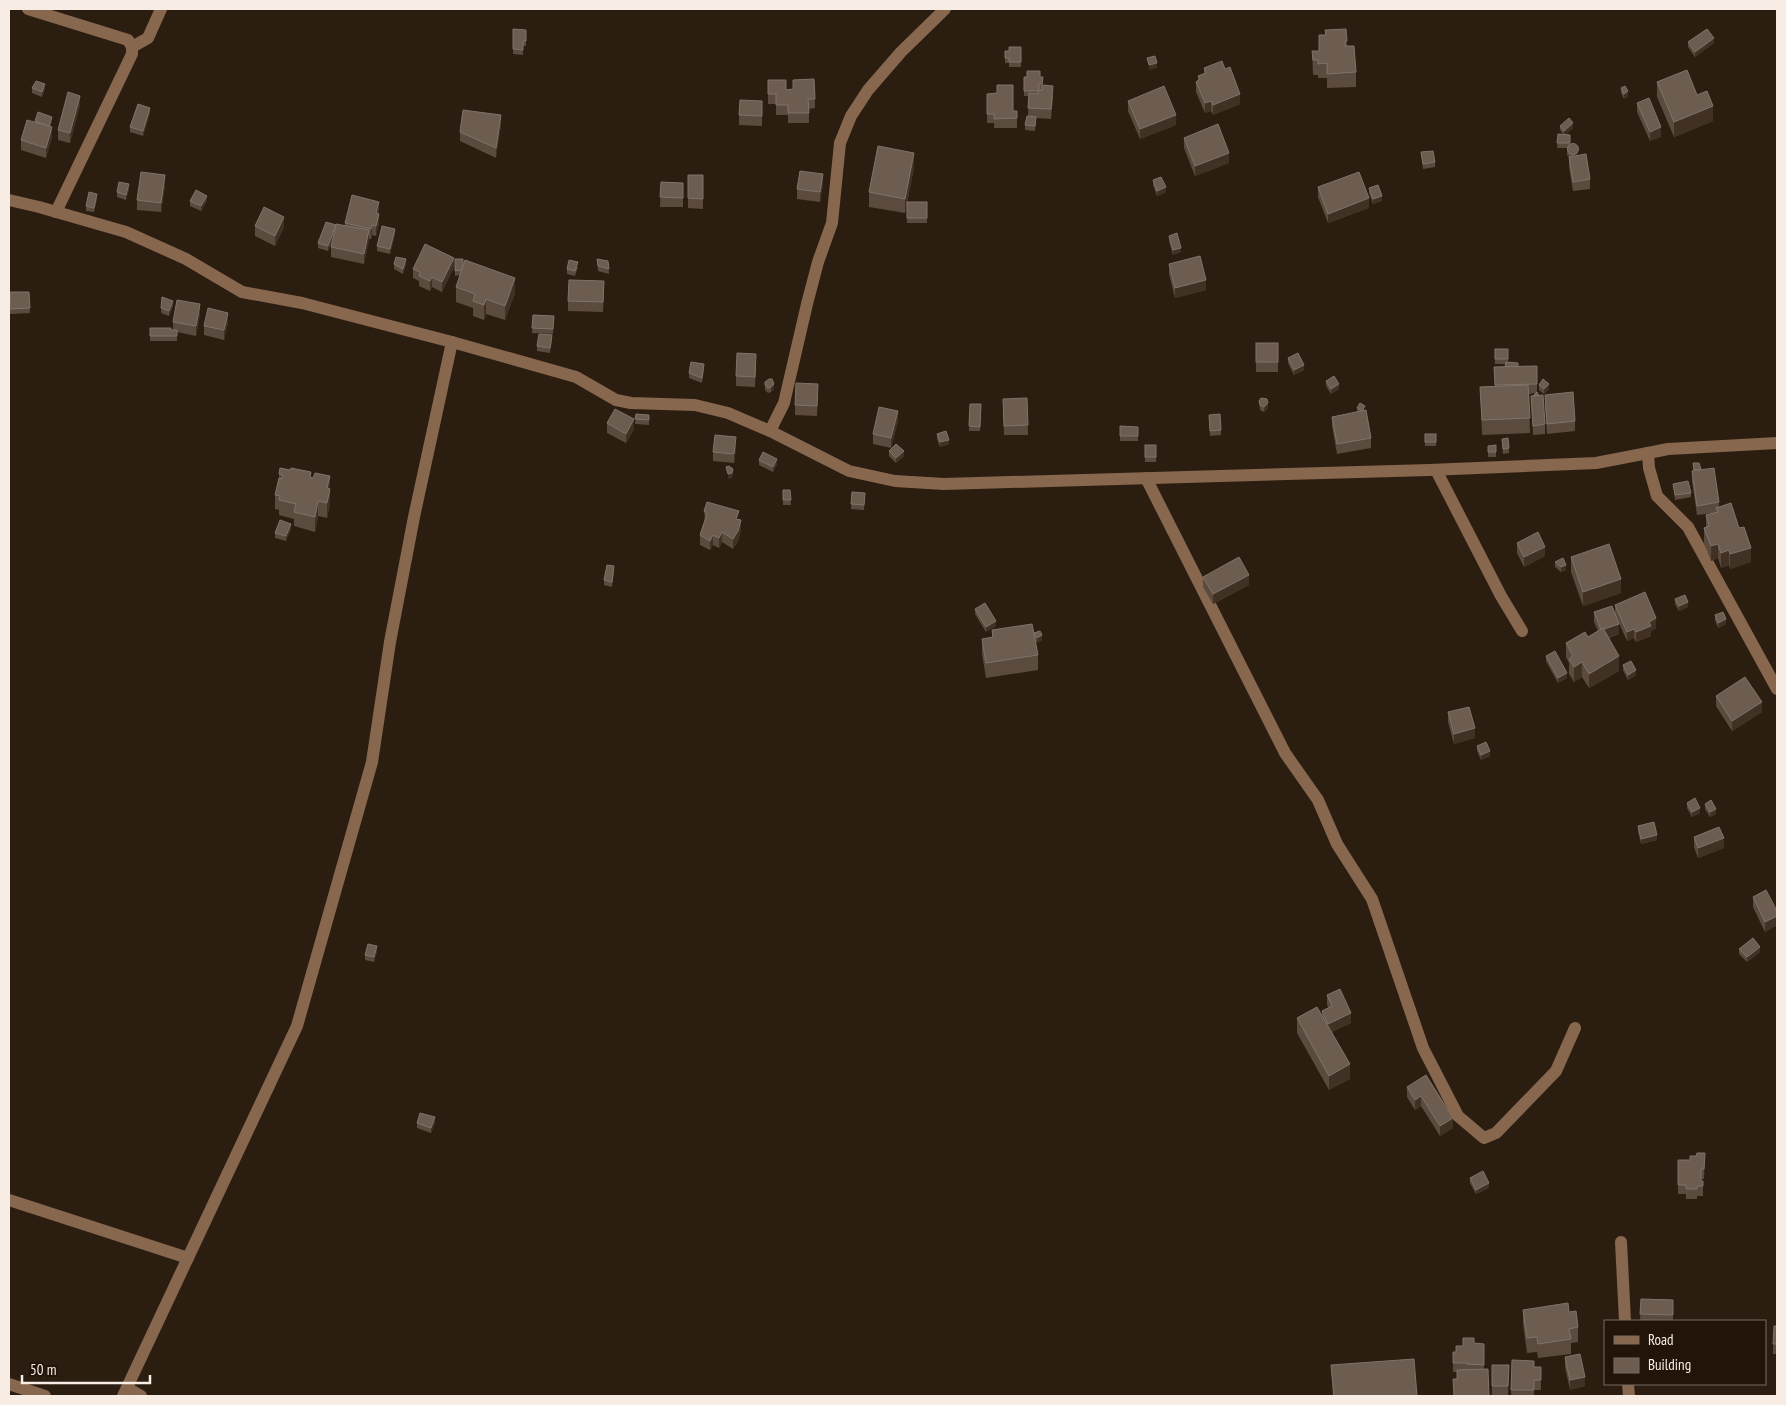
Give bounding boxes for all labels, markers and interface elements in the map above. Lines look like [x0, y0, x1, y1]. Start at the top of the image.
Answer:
legend [1604, 1320, 1766, 1385]
text: Road [1648, 1330, 1674, 1349]
scale bar [22, 1352, 150, 1384]
text: Building [1648, 1355, 1691, 1374]
text: 50 m [30, 1360, 56, 1379]

